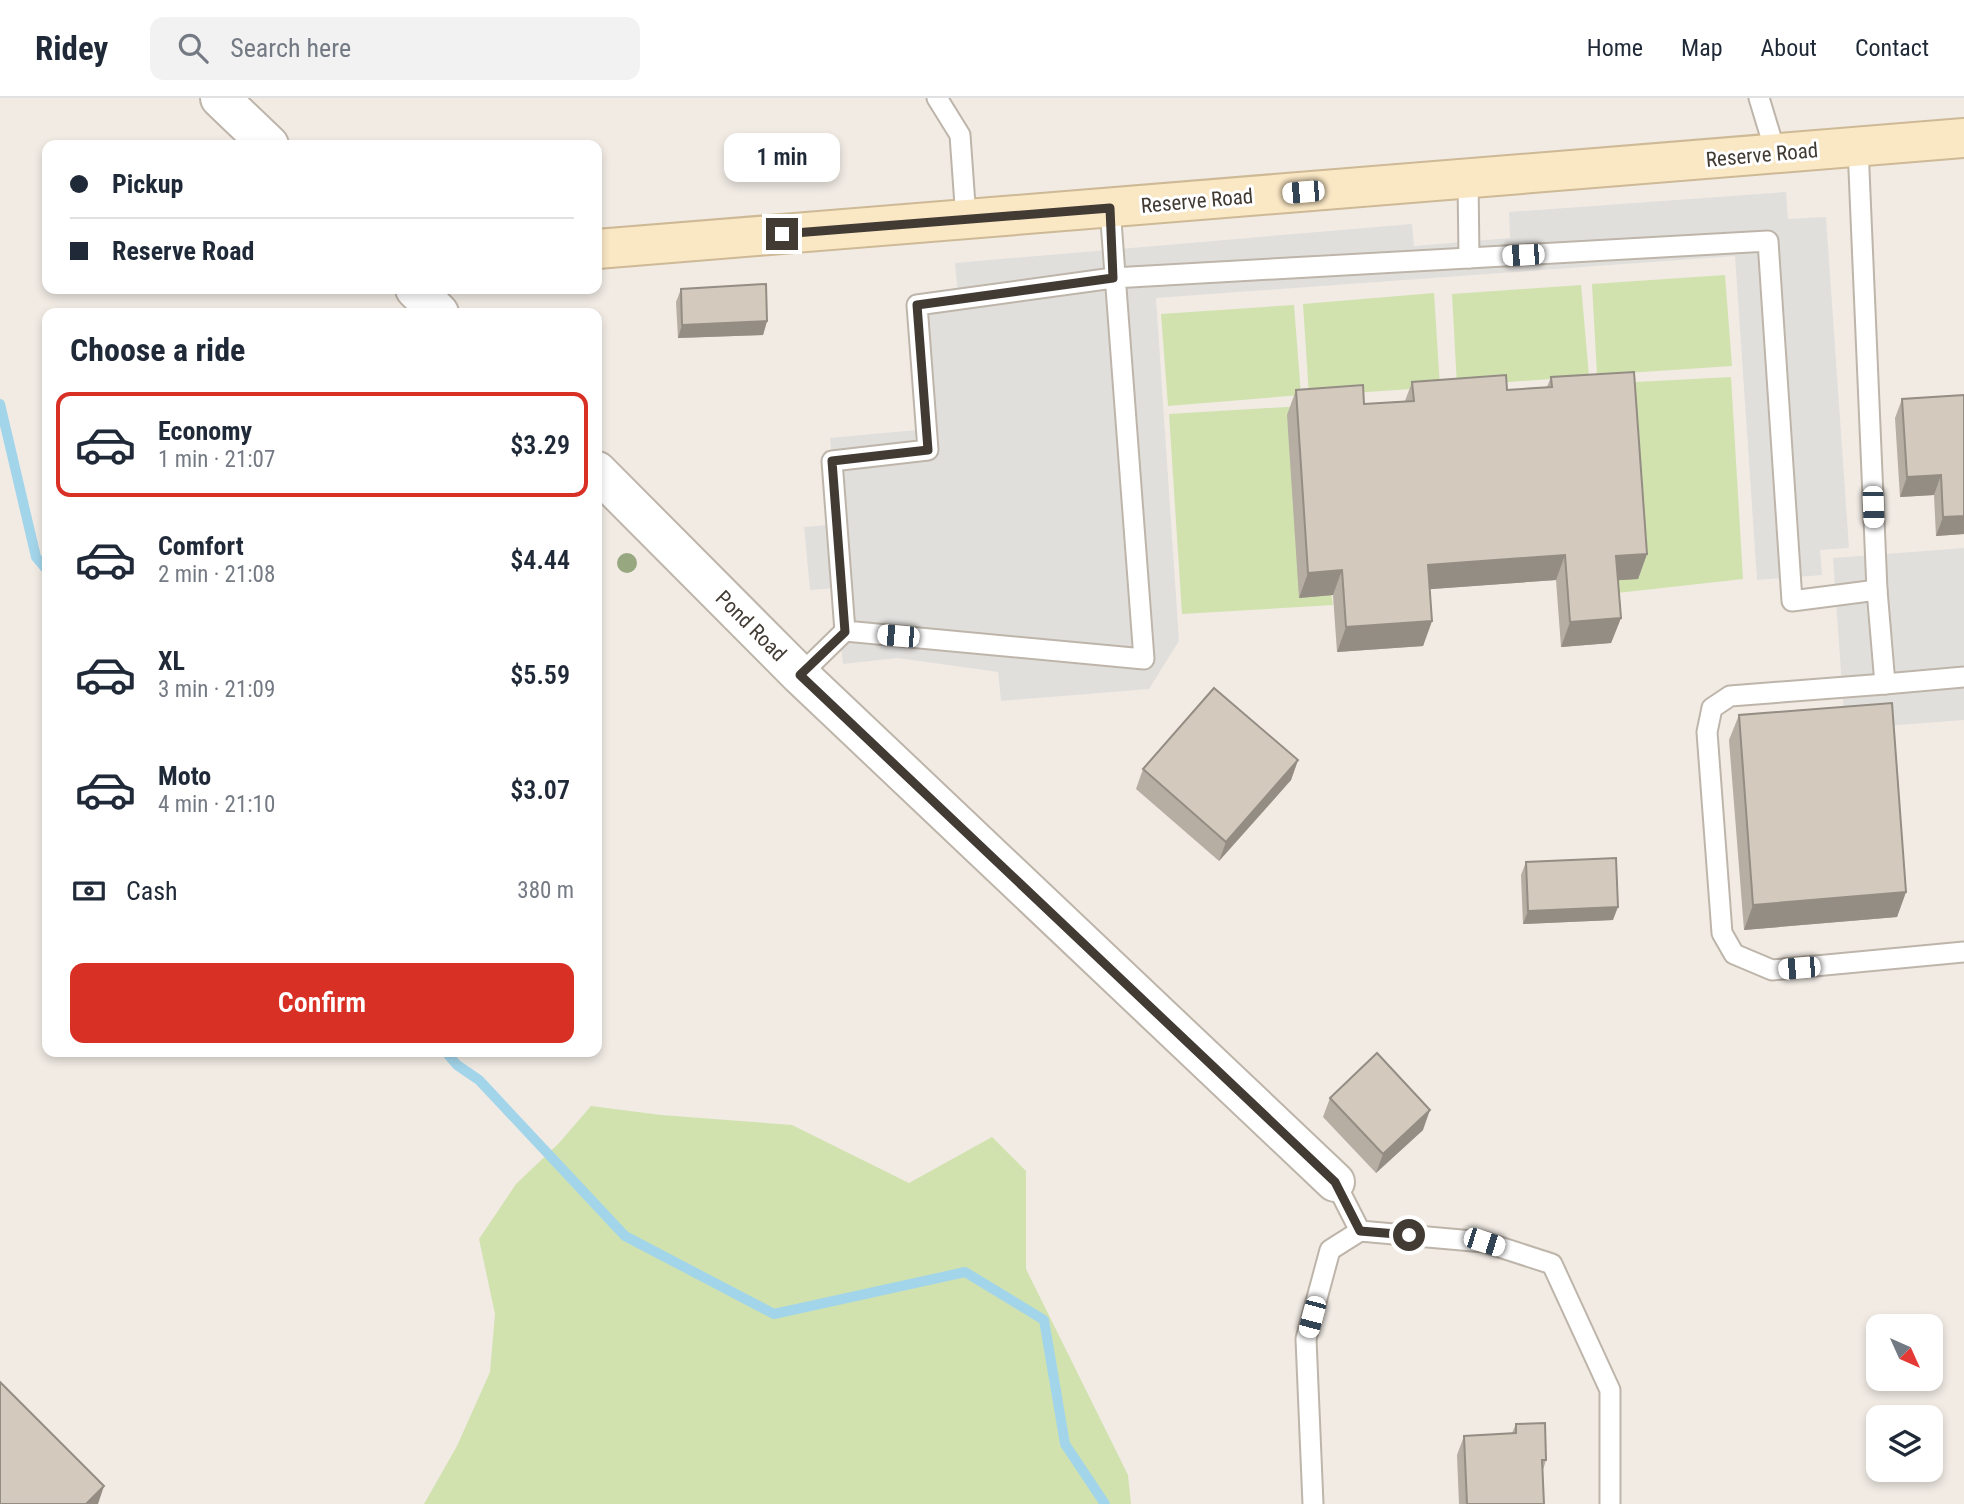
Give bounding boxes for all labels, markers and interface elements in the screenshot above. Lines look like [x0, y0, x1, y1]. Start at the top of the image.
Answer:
search box [150, 17, 640, 80]
text: Ridey [35, 29, 108, 68]
icon: search [174, 29, 212, 67]
text: Search here [230, 33, 351, 63]
text: Home [1587, 34, 1643, 62]
text: Map [1681, 34, 1723, 62]
text: About [1761, 34, 1817, 62]
text: Contact [1855, 34, 1929, 62]
callout: 1 min [724, 132, 840, 181]
street label: Reserve Road [1705, 138, 1819, 172]
text: 1 min [757, 144, 807, 171]
text: Pickup [112, 169, 183, 199]
car [1282, 180, 1325, 204]
street label: Reserve Road [1140, 184, 1254, 218]
route end [766, 218, 798, 250]
text: Reserve Road [112, 236, 254, 266]
car [1502, 243, 1545, 267]
text: Choose a ride [70, 331, 245, 369]
icon: car [74, 413, 137, 476]
text: Economy [158, 416, 252, 446]
text: $3.29 [510, 430, 570, 460]
text: 1 min · 21:07 [158, 446, 275, 473]
car [1862, 486, 1885, 528]
icon: car [74, 528, 137, 591]
text: Comfort [158, 531, 244, 561]
text: $4.44 [510, 545, 570, 575]
text: 2 min · 21:08 [158, 561, 275, 588]
street label: Pond Road [711, 586, 791, 666]
car [877, 624, 920, 648]
icon: car [74, 643, 137, 706]
text: XL [158, 646, 185, 676]
text: $5.59 [510, 660, 570, 690]
text: 3 min · 21:09 [158, 676, 275, 703]
icon: car [74, 758, 137, 821]
text: Moto [158, 761, 211, 791]
text: $3.07 [510, 775, 570, 805]
text: 4 min · 21:10 [158, 791, 275, 818]
icon: cash [70, 872, 108, 910]
text: Cash [126, 876, 178, 906]
text: 380 m [517, 877, 574, 904]
car [1778, 956, 1821, 980]
button: Confirm [70, 963, 574, 1043]
route start [1393, 1219, 1425, 1251]
car [1461, 1226, 1508, 1258]
car [1297, 1294, 1328, 1340]
north arrow [1866, 1314, 1942, 1391]
map controls [1866, 1314, 1943, 1482]
button: layers [1866, 1405, 1943, 1482]

